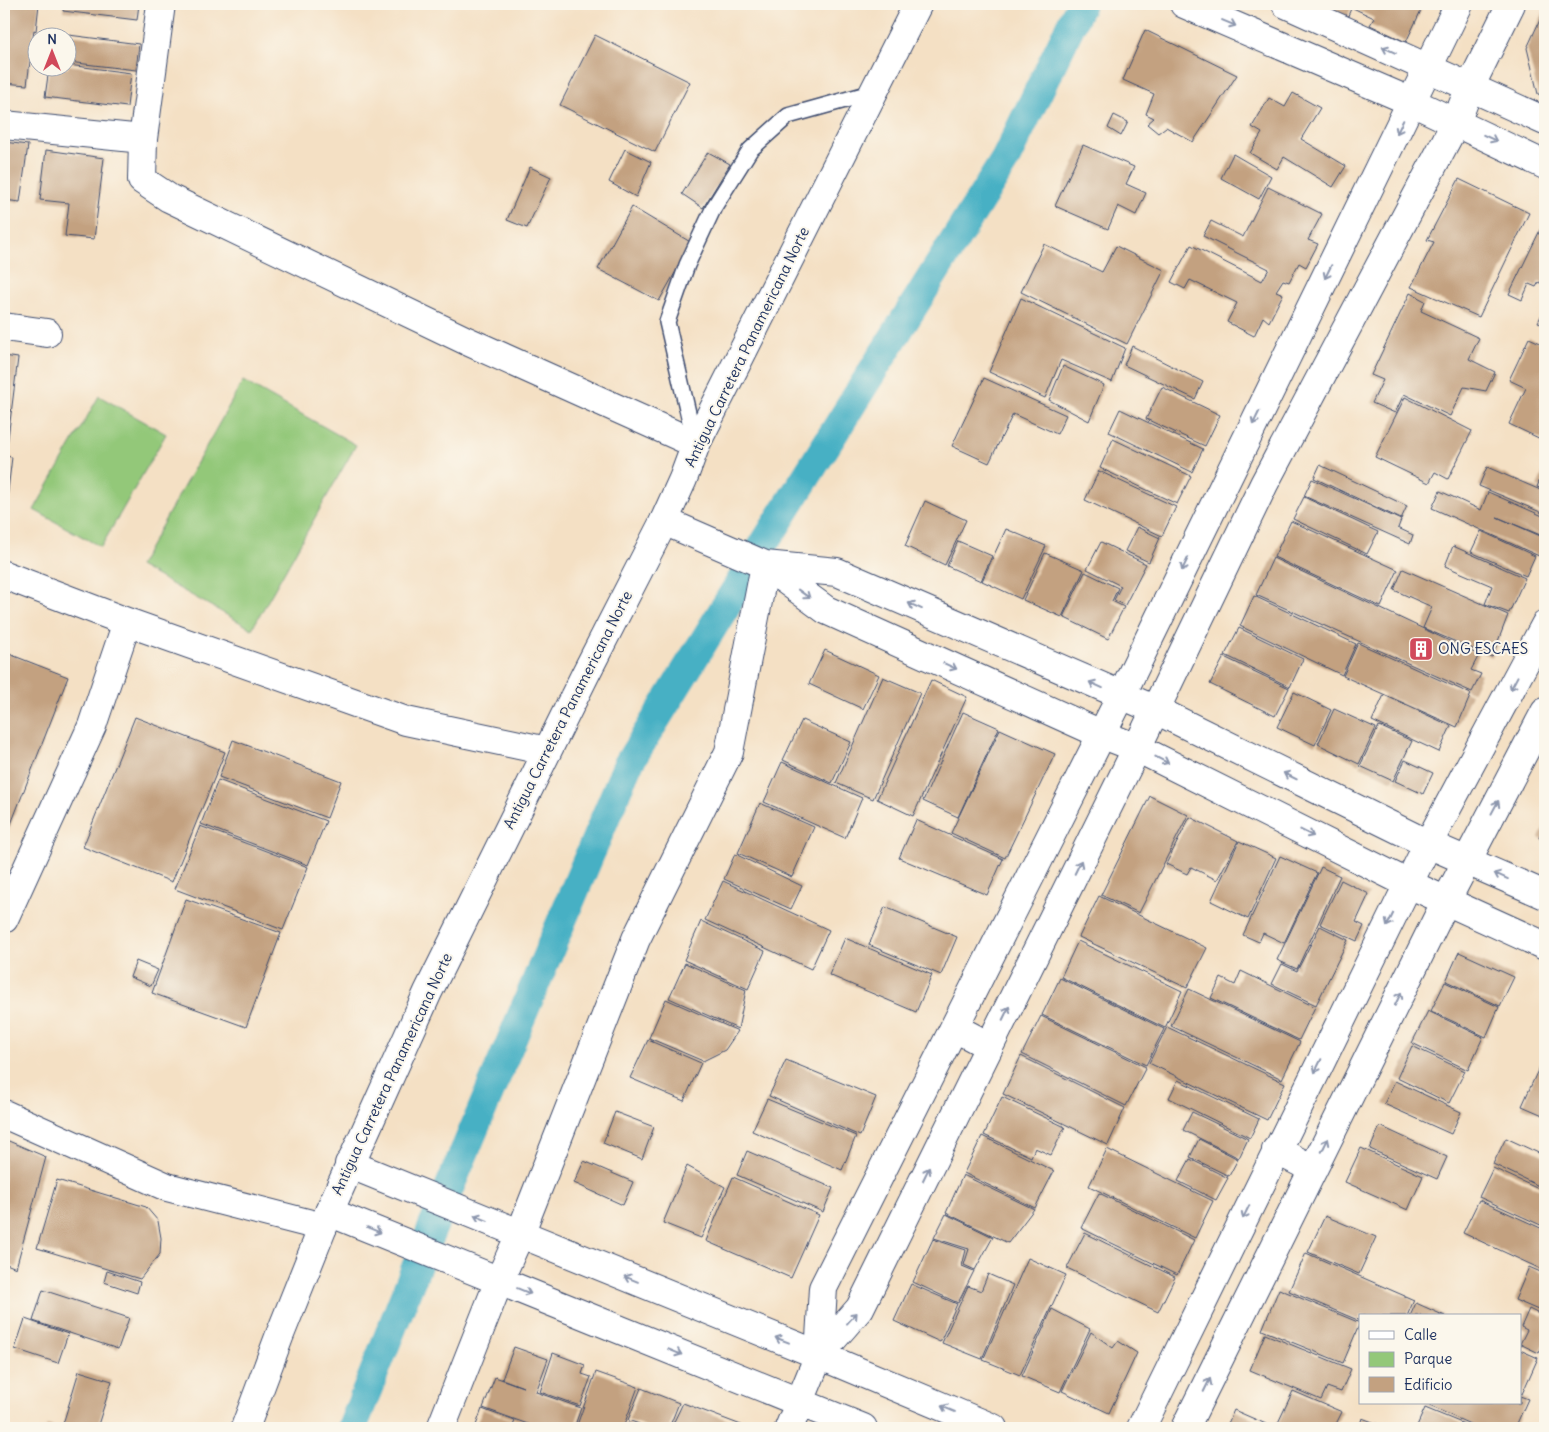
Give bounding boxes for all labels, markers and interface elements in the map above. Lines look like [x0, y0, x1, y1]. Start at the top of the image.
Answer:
one-way arrow [1221, 19, 1236, 28]
north arrow [28, 28, 78, 78]
text: N [47, 30, 57, 48]
one-way arrow [1382, 45, 1397, 55]
one-way arrow [1395, 119, 1405, 134]
one-way arrow [1482, 134, 1497, 144]
street label: Antigua Carretera Panamericana Norte [680, 224, 813, 470]
one-way arrow [1323, 265, 1333, 280]
one-way arrow [1251, 410, 1261, 425]
one-way arrow [1180, 556, 1189, 571]
street label: Antigua Carretera Panamericana Norte [499, 587, 636, 832]
one-way arrow [797, 589, 811, 599]
one-way arrow [908, 601, 923, 611]
building icon: ONG ESCAES [1408, 636, 1434, 662]
place label: ONG ESCAES [1438, 639, 1528, 658]
one-way arrow [942, 661, 957, 671]
one-way arrow [1509, 676, 1519, 691]
one-way arrow [1089, 680, 1104, 690]
one-way arrow [1154, 756, 1169, 765]
one-way arrow [1283, 771, 1298, 781]
one-way arrow [1490, 800, 1500, 815]
one-way arrow [1300, 828, 1315, 838]
one-way arrow [1074, 860, 1083, 875]
one-way arrow [1494, 870, 1509, 880]
one-way arrow [1385, 913, 1395, 928]
street label: Antigua Carretera Panamericana Norte [327, 950, 456, 1198]
one-way arrow [1393, 992, 1403, 1007]
one-way arrow [1001, 1006, 1011, 1021]
one-way arrow [1313, 1058, 1322, 1073]
one-way arrow [1320, 1137, 1330, 1152]
one-way arrow [922, 1167, 931, 1182]
one-way arrow [1241, 1204, 1250, 1219]
one-way arrow [474, 1213, 489, 1222]
one-way arrow [366, 1226, 381, 1236]
one-way arrow [624, 1274, 639, 1284]
one-way arrow [517, 1288, 532, 1297]
one-way arrow [846, 1312, 857, 1325]
legend [1359, 1314, 1522, 1404]
text: Calle [1404, 1325, 1437, 1344]
one-way arrow [775, 1335, 790, 1344]
one-way arrow [667, 1348, 682, 1357]
text: Parque [1404, 1349, 1452, 1368]
text: Edificio [1404, 1375, 1452, 1394]
one-way arrow [1202, 1377, 1212, 1392]
one-way arrow [941, 1404, 956, 1414]

